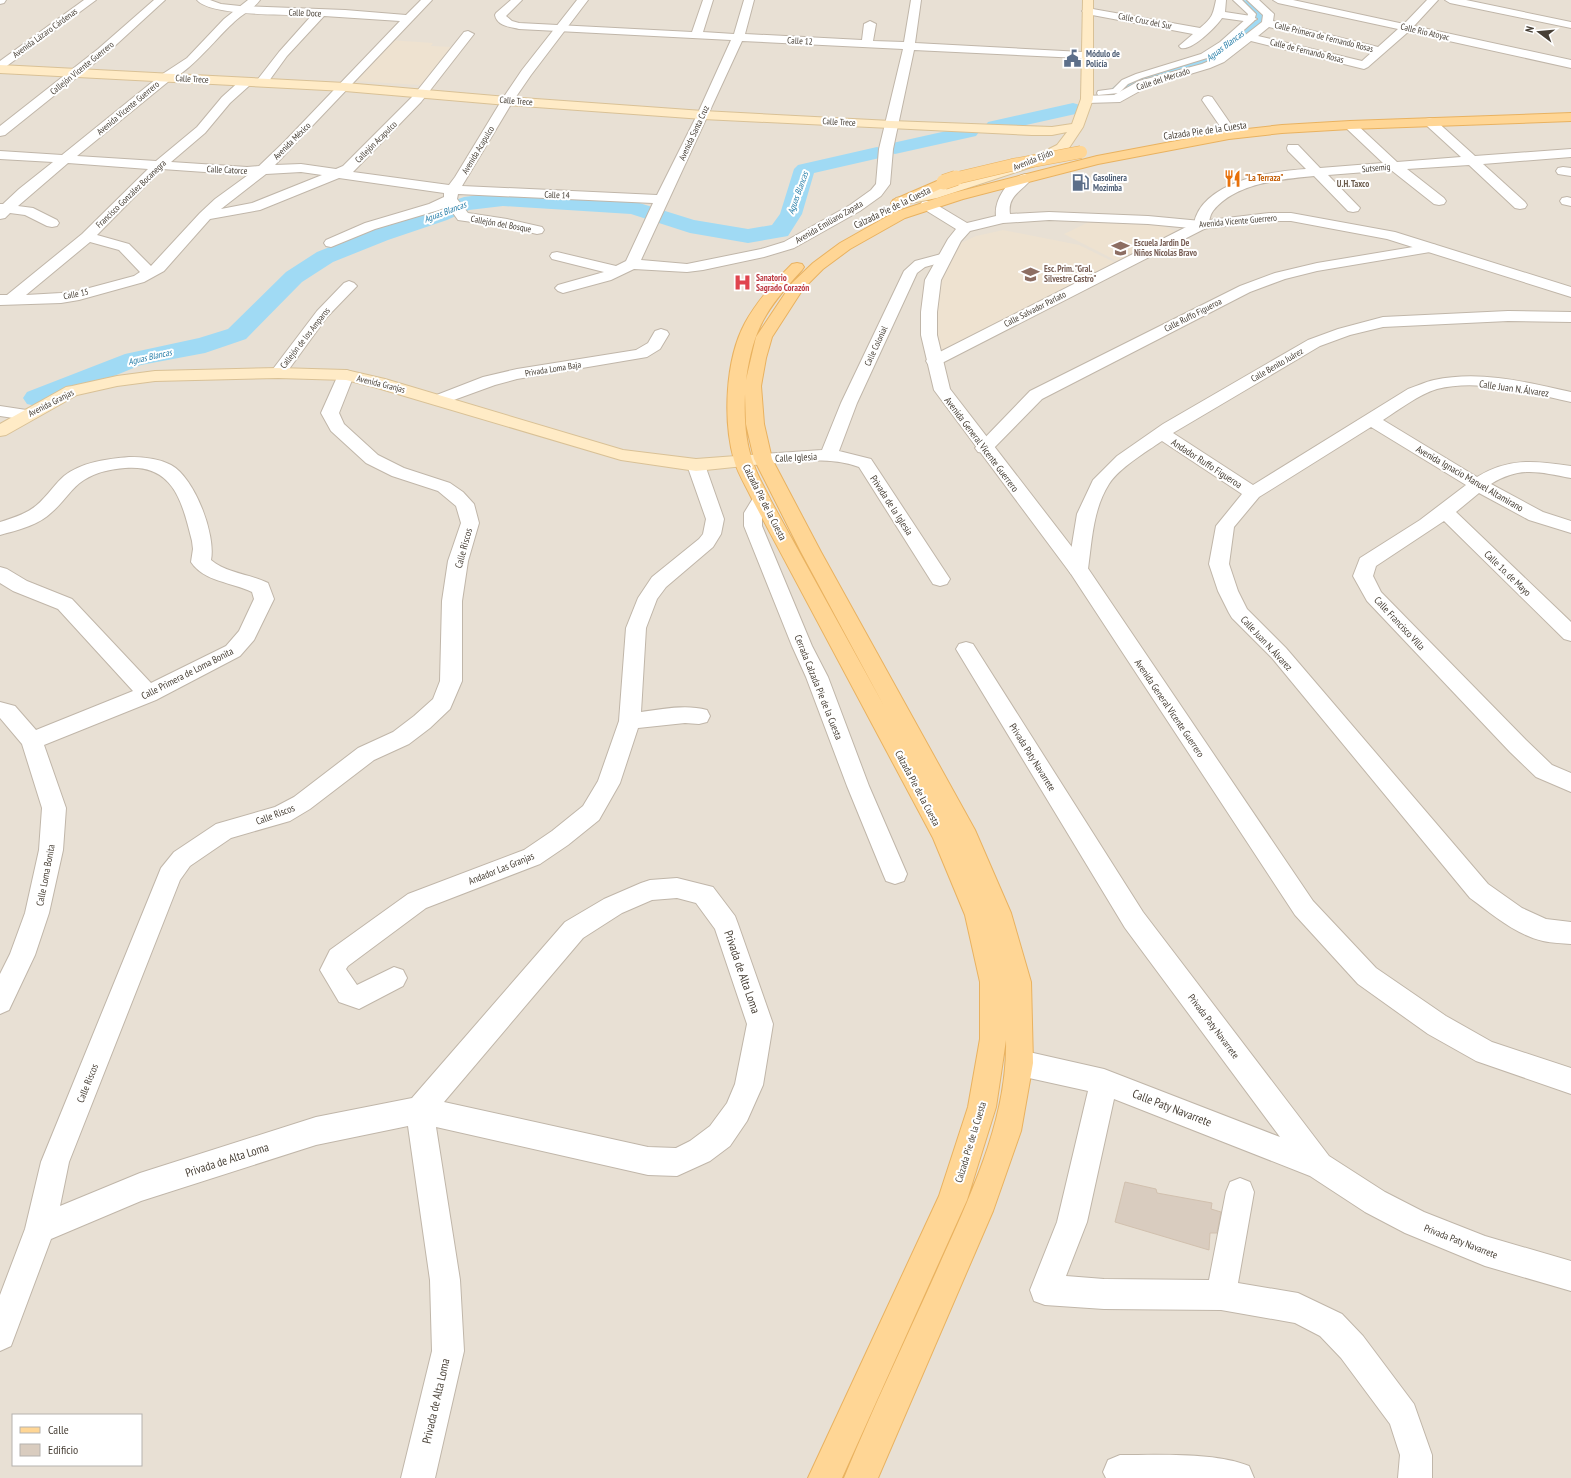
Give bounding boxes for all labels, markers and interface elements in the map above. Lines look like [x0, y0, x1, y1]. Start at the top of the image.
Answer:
street label: Avenida Lázaro Cárdenas [10, 5, 79, 60]
street label: Calle Doce [288, 6, 322, 19]
street label: Calle Cruz del Sur [1117, 10, 1173, 31]
north arrow [1519, 12, 1559, 52]
street label: Calle Primera de Fernando Rosas [1274, 19, 1375, 54]
street label: Calle Río Atoyac [1400, 21, 1451, 43]
text: N [1522, 24, 1537, 34]
water label: Aguas Blancas [1204, 27, 1246, 63]
street label: Calle 12 [787, 34, 813, 47]
street label: Calle de Fernando Rosas [1269, 36, 1345, 65]
street label: Callejón Vicente Guerrero [48, 38, 117, 97]
place label: Módulo de Policía [1086, 48, 1120, 69]
public building icon: Módulo de Policía [1063, 49, 1083, 69]
street label: Calle del Mercado [1135, 65, 1191, 92]
street label: Calle Trece [175, 72, 209, 85]
street label: Avenida Vicente Guerrero [94, 78, 161, 137]
street label: Calle Trece [499, 94, 533, 107]
street label: Avenida Santa Cruz [676, 104, 711, 162]
street label: Calle Trece [822, 115, 856, 128]
street label: Callejón Acapulco [352, 118, 400, 166]
street label: Calzada Pie de la Cuesta [1163, 118, 1247, 143]
street label: Avenida México [271, 120, 313, 162]
street label: Avenida Acapulco [459, 124, 496, 176]
street label: Avenida Ejido [1011, 147, 1055, 173]
street label: Francisco González Bocanegra [93, 157, 168, 230]
street label: Sutsemig [1361, 161, 1391, 174]
street label: Calle Catorce [206, 163, 248, 176]
restaurant icon: "La Terraza" [1222, 168, 1242, 188]
water label: Aguas Blancas [785, 169, 811, 216]
place label: Gasolinera Mozimba [1093, 172, 1127, 193]
place label: "La Terraza" [1245, 172, 1283, 183]
fuel station icon: Gasolinera Mozimba [1070, 173, 1090, 193]
district label: U.H. Taxco [1337, 178, 1369, 189]
street label: Calzada Pie de la Cuesta [852, 183, 933, 232]
street label: Calle 14 [544, 189, 570, 200]
street label: Avenida Emiliano Zapata [793, 197, 865, 245]
water label: Aguas Blancas [422, 198, 468, 225]
street label: Avenida Vicente Guerrero [1199, 212, 1277, 229]
street label: Callejón del Bosque [470, 213, 533, 235]
place label: Escuela Jardin De Niños Nicolas Bravo [1134, 237, 1197, 258]
school or university icon: Escuela Jardin De Niños Nicolas Bravo [1111, 238, 1131, 258]
place label: Esc. Prim. "Gral. Silvestre Castro" [1044, 263, 1096, 284]
school or university icon: Esc. Prim. "Gral. Silvestre Castro" [1021, 264, 1041, 284]
place label: Sanatorio Sagrado Corazón [756, 272, 809, 293]
hospital icon: Sanatorio Sagrado Corazón [733, 273, 753, 293]
street label: Calle 15 [62, 286, 89, 301]
street label: Calle Salvador Parlato [1002, 288, 1068, 329]
street label: Calle Ruffo Figueroa [1162, 295, 1224, 334]
street label: Callejón de los Amparos [277, 305, 333, 371]
street label: Calle Colonial [862, 323, 890, 367]
street label: Calle Benito Juárez [1249, 345, 1305, 384]
water label: Aguas Blancas [127, 346, 174, 367]
street label: Privada Loma Baja [524, 359, 582, 379]
street label: Avenida Granjas [356, 372, 406, 396]
street label: Calle Juan N. Álvarez [1478, 377, 1550, 400]
street label: Avenida Granjas [26, 386, 76, 420]
street label: Avenida General Vicente Guerrero [942, 394, 1022, 494]
street label: Andador Ruffo Figueroa [1169, 436, 1245, 491]
street label: Avenida Ignacio Manuel Altamirano [1414, 442, 1526, 515]
street label: Calle Iglesia [775, 450, 817, 465]
street label: Calzada Pie de la Cuesta [740, 462, 789, 543]
street label: Privada de la Iglesia [867, 473, 916, 538]
street label: Calle Riscos [452, 526, 475, 570]
street label: Calle 1o. de Mayo [1481, 548, 1534, 599]
street label: Calle Francisco Villa [1371, 594, 1428, 653]
street label: Calle Juan N. Álvarez [1238, 613, 1296, 674]
street label: Cerrada Calzada Pie de la Cuesta [791, 633, 846, 742]
street label: Calle Primera de Loma Bonita [139, 645, 235, 702]
street label: Avenida General Vicente Guerrero [1132, 657, 1207, 760]
street label: Privada Paty Navarrete [1006, 721, 1059, 794]
street label: Calzada Pie de la Cuesta [892, 748, 943, 828]
street label: Calle Riscos [254, 801, 297, 828]
street label: Calle Loma Bonita [33, 843, 58, 907]
street label: Andador Las Granjas [466, 849, 537, 888]
street label: Privada de Alta Loma [721, 928, 764, 1015]
street label: Privada Paty Navarrete [1185, 991, 1242, 1061]
street label: Calle Riscos [74, 1061, 101, 1105]
street label: Calle Paty Navarrete [1131, 1086, 1214, 1130]
street label: Calzada Pie de la Cuesta [952, 1100, 989, 1184]
street label: Privada de Alta Loma [183, 1139, 271, 1180]
street label: Privada Paty Navarrete [1422, 1221, 1499, 1261]
street label: Privada de Alta Loma [418, 1357, 453, 1445]
legend [12, 1414, 142, 1466]
text: Calle [48, 1422, 69, 1437]
text: Edificio [48, 1442, 78, 1457]

